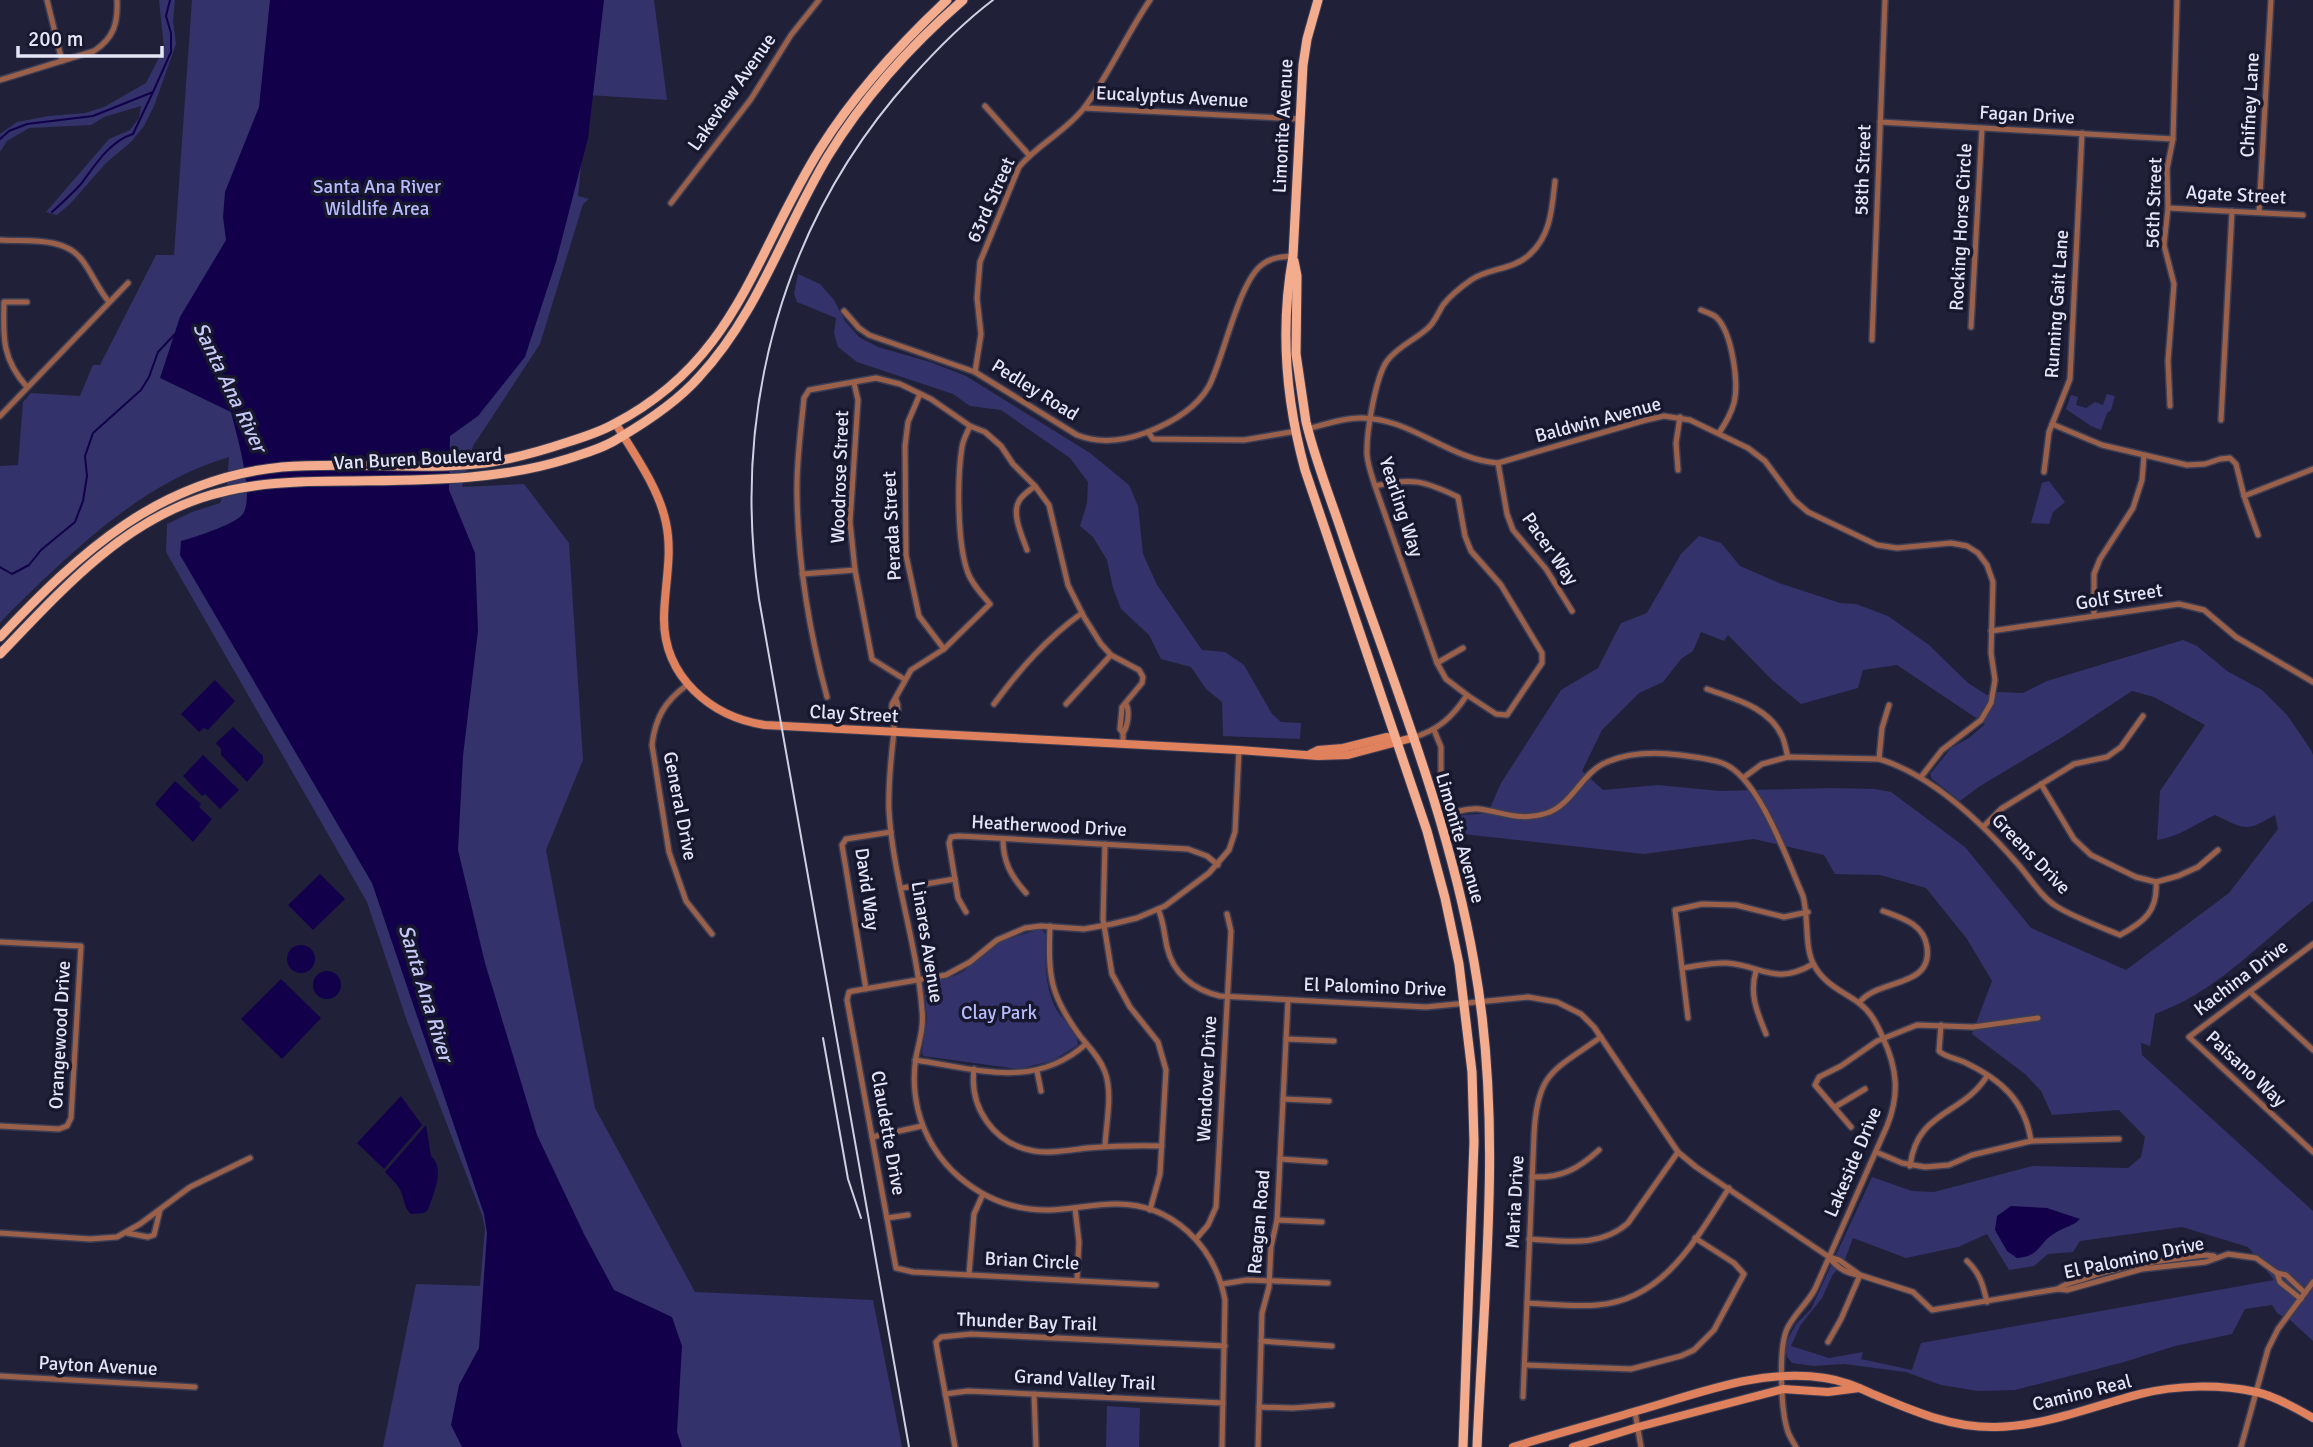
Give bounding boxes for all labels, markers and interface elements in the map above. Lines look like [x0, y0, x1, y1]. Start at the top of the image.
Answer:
scale bar [18, 14, 161, 58]
text: 200 m [28, 26, 83, 52]
street label: Lakeview Avenue [683, 29, 781, 155]
street label: Chifney Lane [2235, 52, 2265, 158]
street label: Limonite Avenue [1267, 58, 1299, 194]
street label: Eucalyptus Avenue [1095, 81, 1249, 113]
street label: Fagan Drive [1979, 101, 2075, 129]
street label: 58th Street [1849, 124, 1877, 216]
street label: Rocking Horse Circle [1945, 143, 1977, 311]
street label: 63rd Street [962, 153, 1021, 246]
street label: 56th Street [2140, 157, 2168, 249]
park label: Santa Ana River Wildlife Area [313, 175, 441, 221]
street label: Agate Street [2185, 180, 2287, 210]
street label: Running Gait Lane [2040, 229, 2074, 379]
water label: Santa Ana River [187, 318, 274, 459]
street label: Pedley Road [987, 354, 1083, 426]
street label: Baldwin Avenue [1532, 392, 1664, 448]
street label: Woodrose Street [826, 410, 854, 544]
street label: Van Buren Boulevard [333, 443, 503, 475]
street label: Yearling Way [1374, 454, 1428, 560]
street label: Perada Street [877, 470, 907, 581]
street label: Pacer Way [1516, 508, 1584, 590]
street label: Golf Street [2074, 578, 2164, 616]
street label: Clay Street [809, 700, 899, 728]
street label: General Drive [658, 750, 702, 862]
street label: Limonite Avenue [1430, 770, 1490, 906]
street label: Greens Drive [1987, 809, 2075, 899]
street label: Heatherwood Drive [971, 810, 1127, 842]
street label: David Way [849, 846, 885, 932]
street label: Linares Avenue [906, 879, 948, 1005]
water label: Santa Ana River [393, 922, 460, 1068]
street label: Kachina Drive [2189, 935, 2293, 1021]
street label: Orangewood Drive [44, 960, 76, 1110]
street label: El Palomino Drive [1303, 973, 1447, 1001]
park label: Clay Park [961, 1001, 1037, 1025]
street label: Wendover Drive [1192, 1015, 1222, 1143]
street label: Paisano Way [2201, 1026, 2291, 1112]
street label: Claudette Drive [865, 1069, 911, 1197]
street label: Lakeside Drive [1819, 1103, 1887, 1221]
street label: Maria Drive [1501, 1155, 1529, 1249]
street label: Reagan Road [1242, 1169, 1276, 1275]
street label: El Palomino Drive [2062, 1231, 2206, 1285]
street label: Brian Circle [984, 1247, 1080, 1275]
street label: Thunder Bay Trail [956, 1308, 1098, 1336]
street label: Payton Avenue [38, 1351, 158, 1381]
street label: Grand Valley Trail [1014, 1364, 1156, 1396]
street label: Camino Real [2030, 1369, 2134, 1417]

